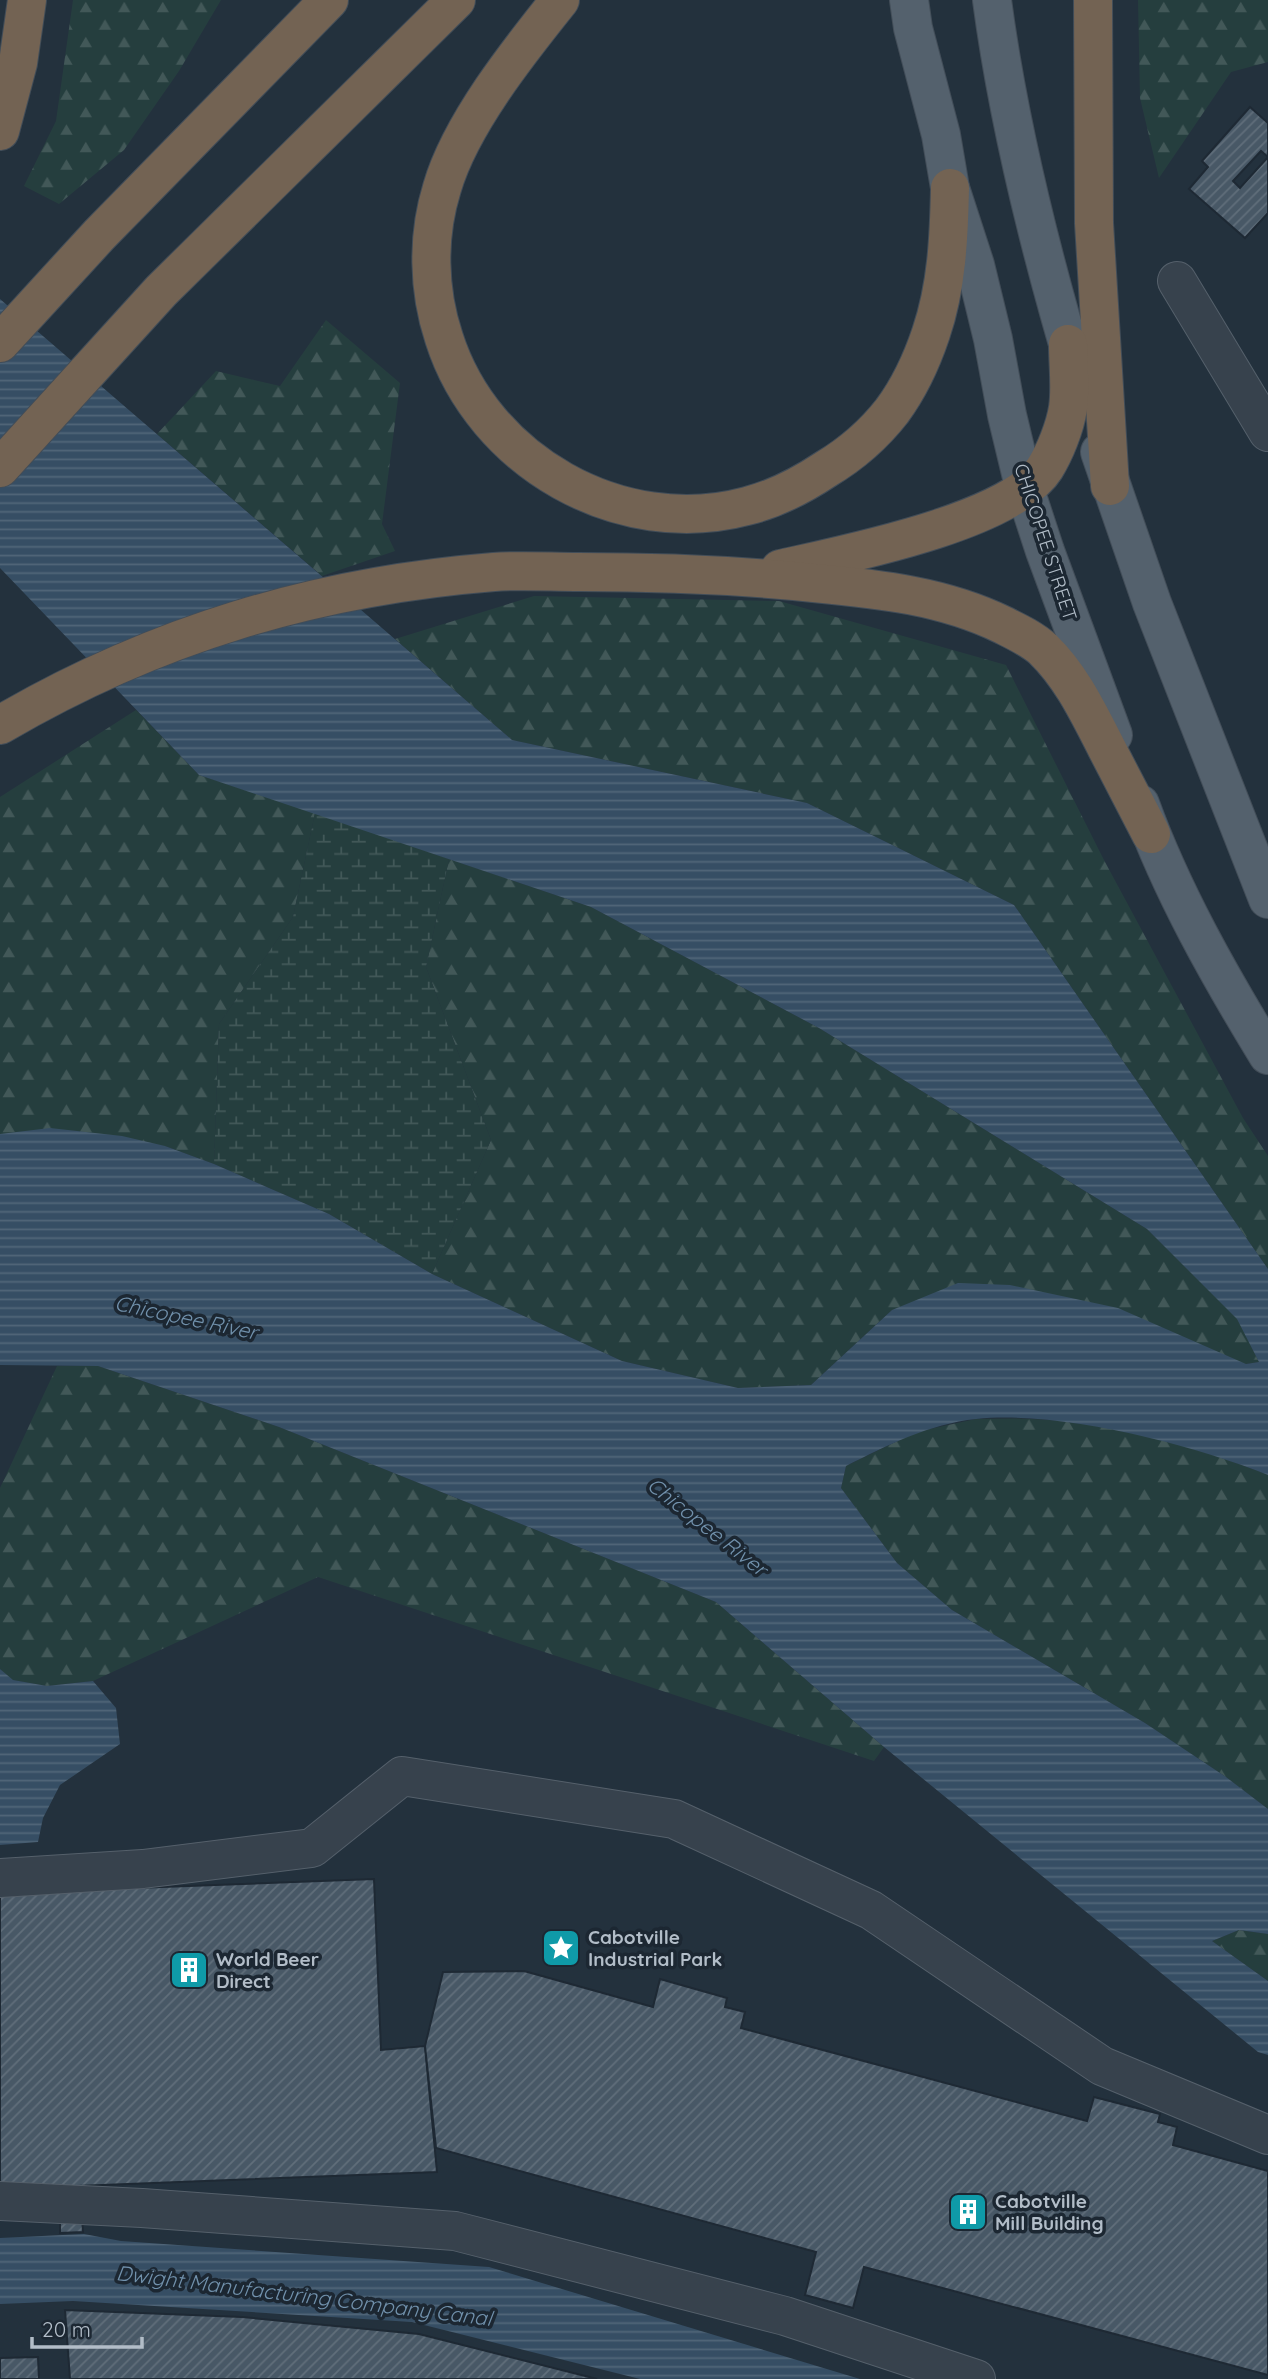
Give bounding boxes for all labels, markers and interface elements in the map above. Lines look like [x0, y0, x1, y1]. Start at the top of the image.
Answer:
street label: CHICOPEE STREET [1009, 460, 1083, 624]
water label: Chicopee River [112, 1289, 263, 1345]
water label: Chicopee River [642, 1471, 775, 1583]
place label: Cabotville Industrial Park [588, 1925, 723, 1971]
place icon: Cabotville Industrial Park [540, 1927, 582, 1969]
place label: World Beer Direct [216, 1947, 319, 1993]
building icon: World Beer Direct [168, 1949, 210, 1991]
place label: Cabotville Mill Building [995, 2189, 1104, 2235]
building icon: Cabotville Mill Building [947, 2191, 989, 2233]
water label: Dwight Manufacturing Company Canal [115, 2259, 495, 2331]
scale bar [32, 2306, 142, 2350]
text: 20 m [42, 2316, 91, 2342]

